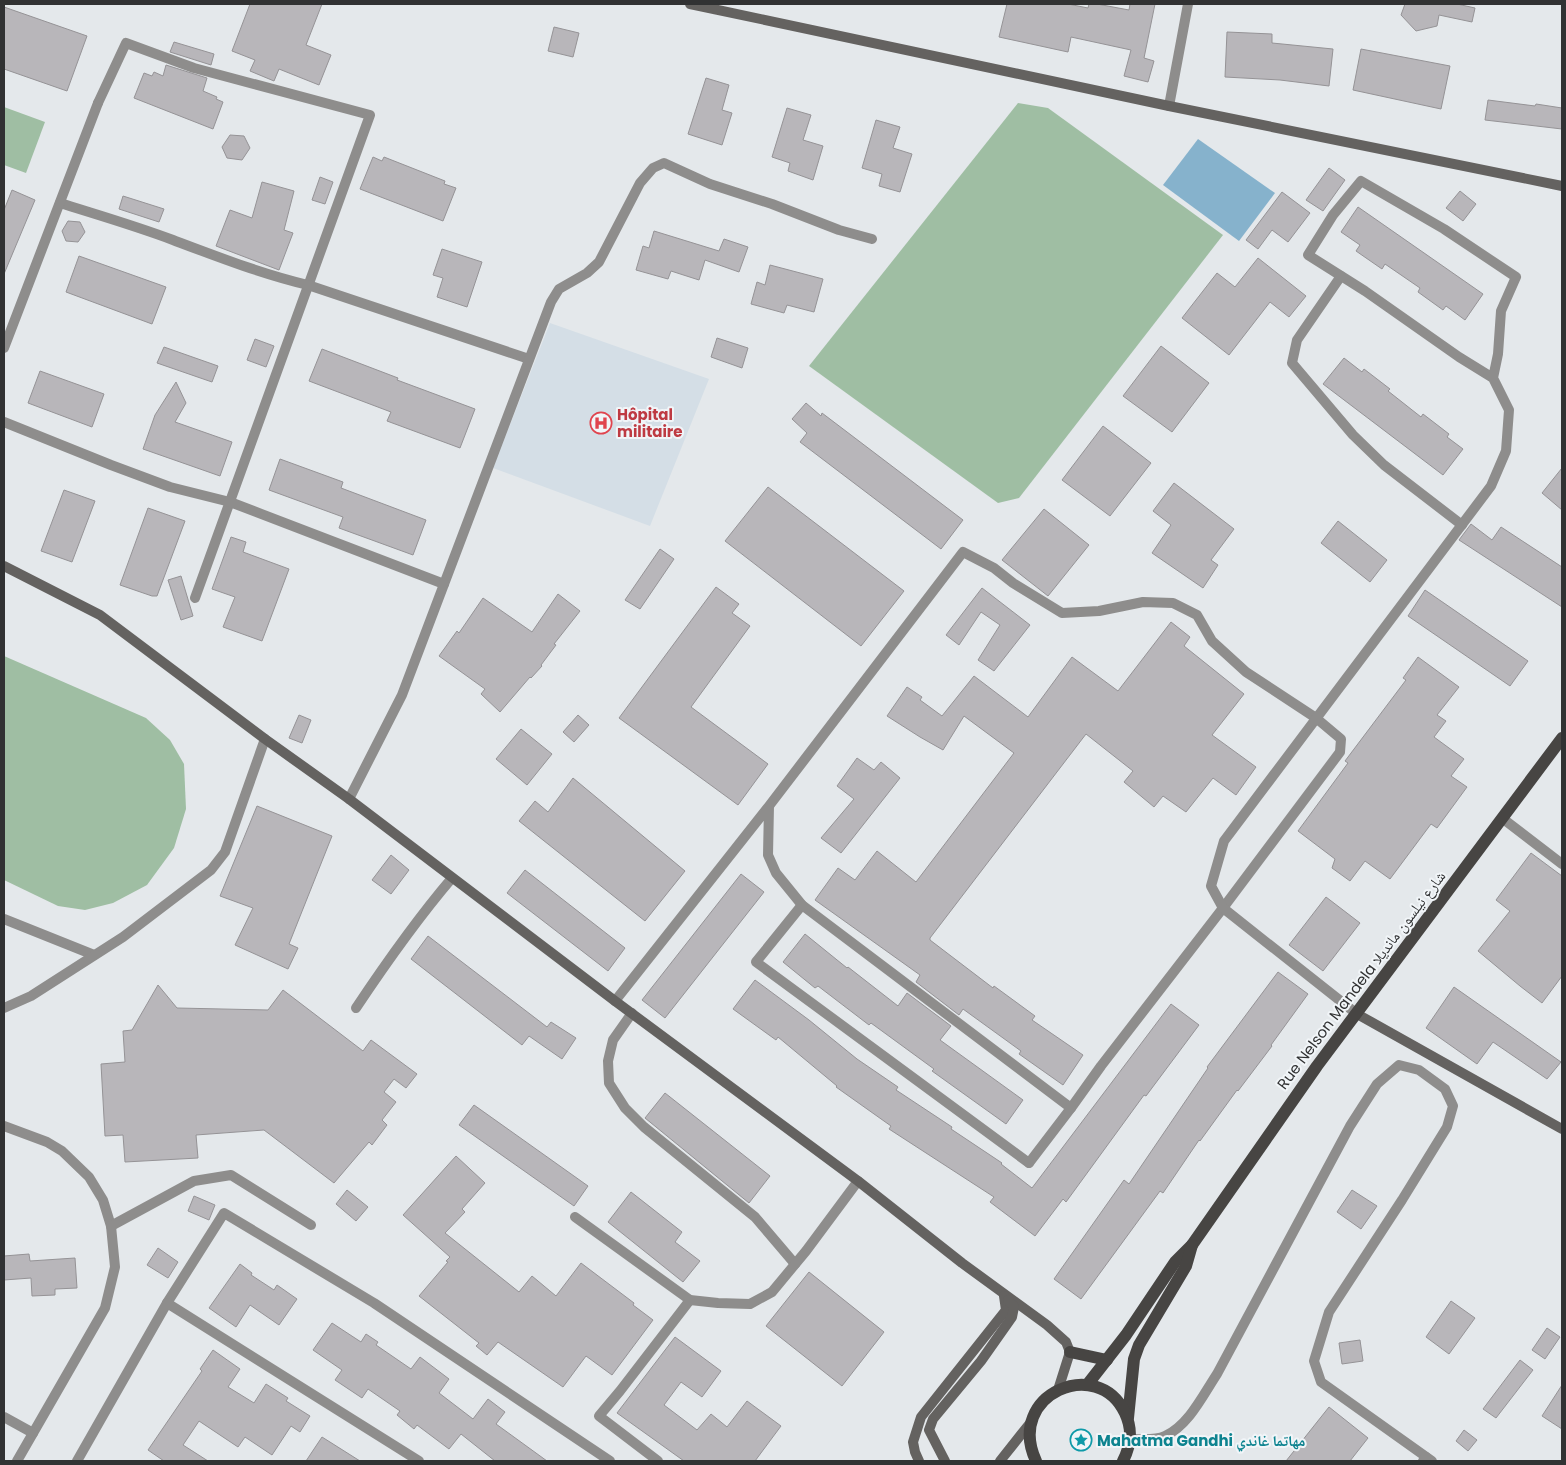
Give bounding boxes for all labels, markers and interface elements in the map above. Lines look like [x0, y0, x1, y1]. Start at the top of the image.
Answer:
place label: Hôpital militaire [617, 404, 683, 442]
hospital icon: Hôpital militaire [589, 411, 613, 435]
street label: Rue Nelson Mandela شارع نيلسون مانديلا [1272, 866, 1450, 1093]
place icon: Mahatma Gandhi مهاتما غاندي [1069, 1428, 1093, 1452]
place label: Mahatma Gandhi مهاتما غاندي [1097, 1430, 1305, 1452]

